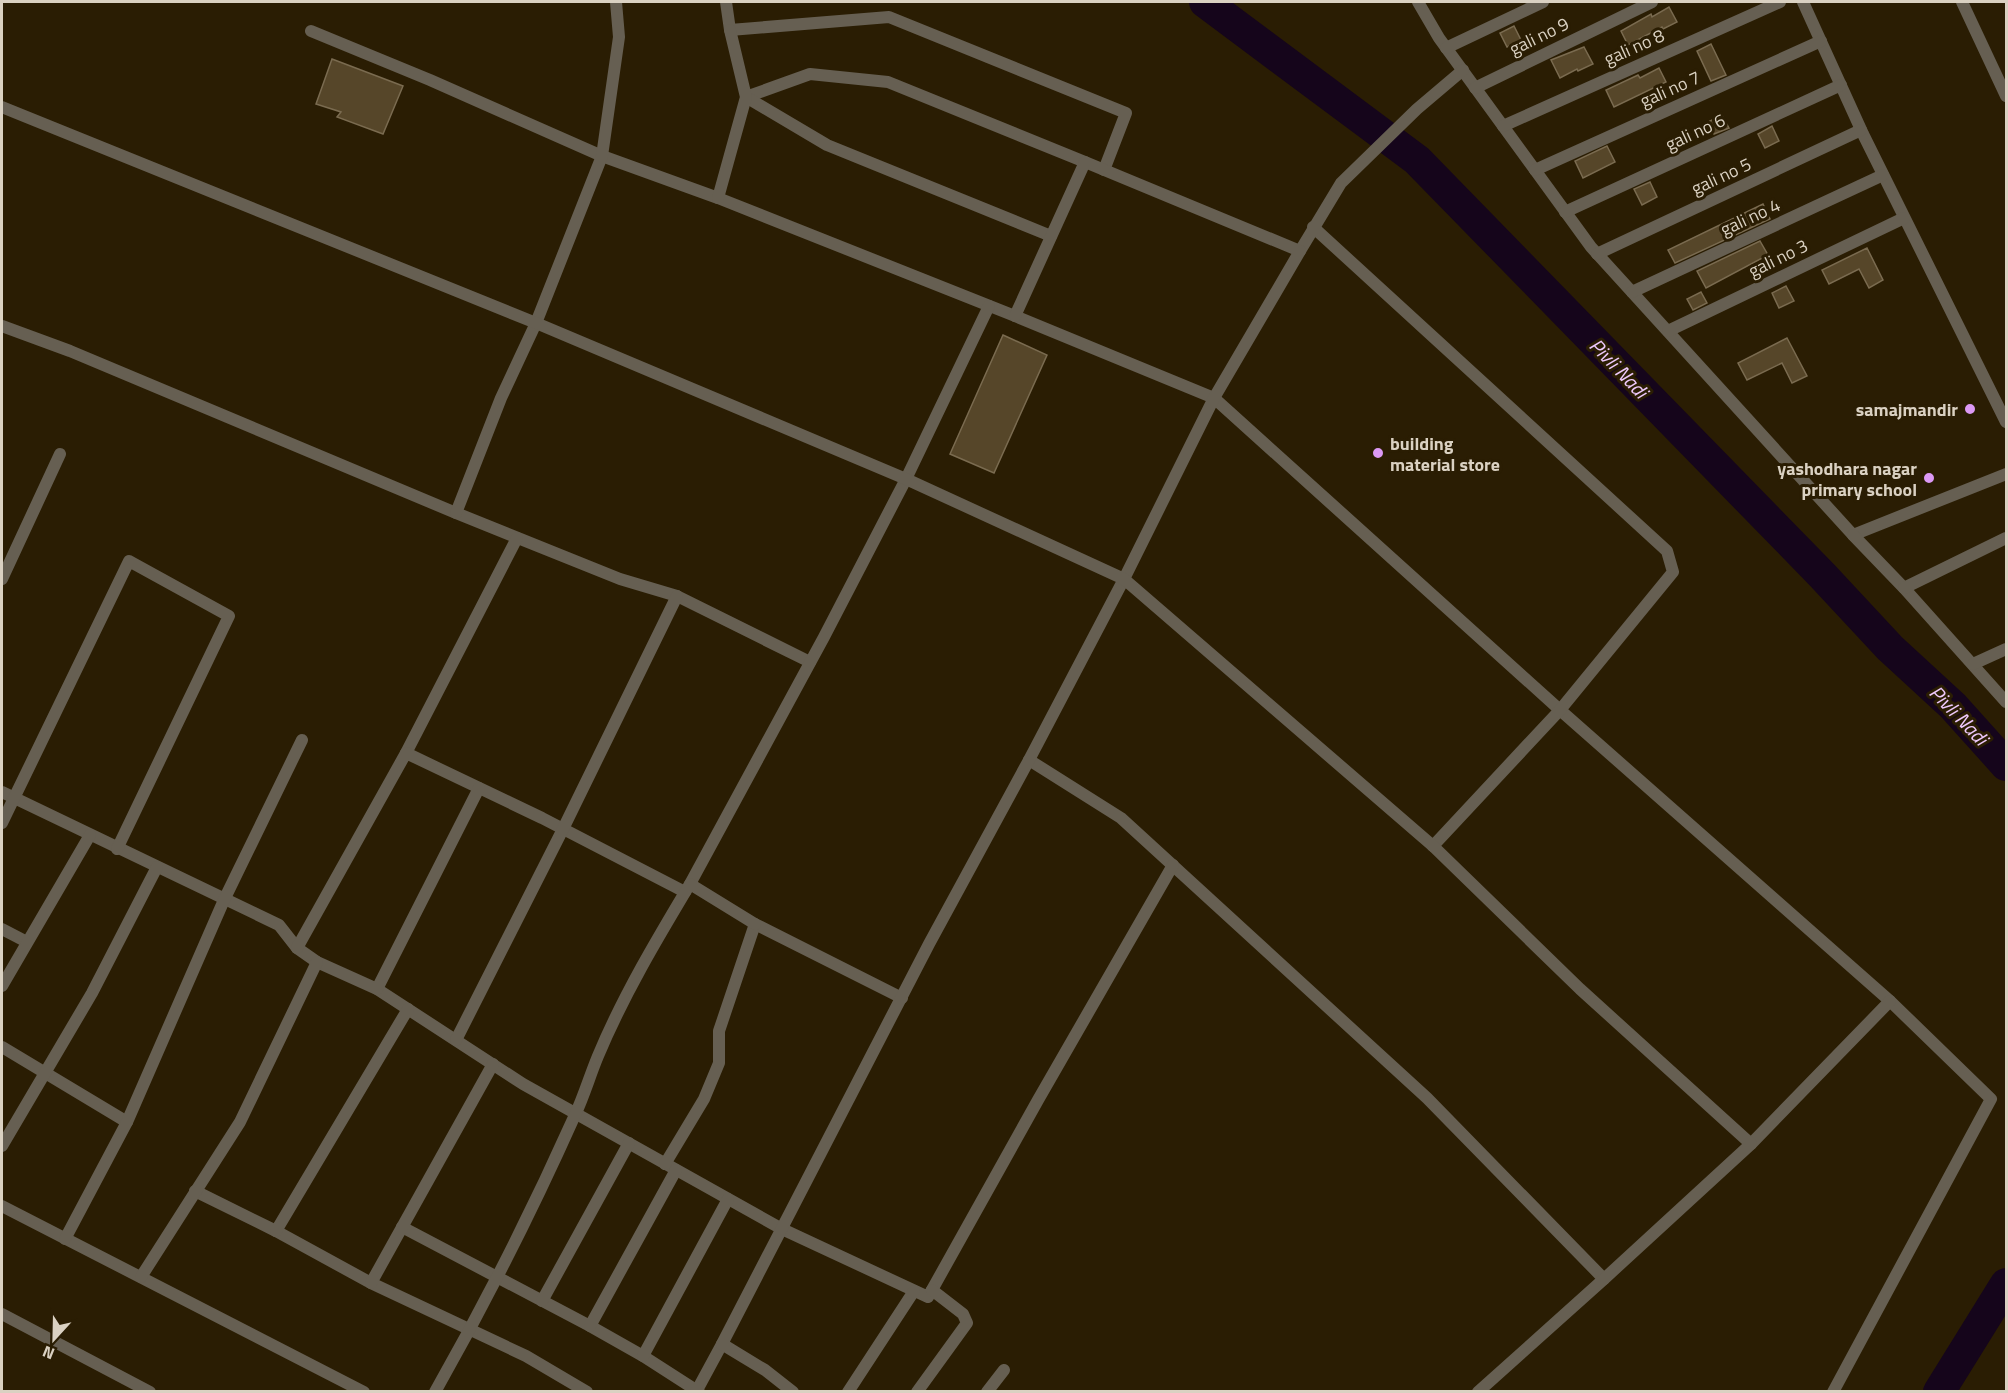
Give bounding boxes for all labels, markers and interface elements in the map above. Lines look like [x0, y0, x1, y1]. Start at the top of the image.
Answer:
street label: gali no 9 [1505, 10, 1573, 62]
street label: gali no 8 [1599, 22, 1669, 72]
street label: gali no 7 [1635, 64, 1705, 114]
street label: gali no 6 [1660, 106, 1730, 158]
street label: gali no 5 [1686, 150, 1756, 202]
street label: gali no 4 [1715, 191, 1785, 243]
street label: gali no 3 [1744, 232, 1812, 284]
water label: Pivli Nadi [1582, 331, 1658, 407]
place label: samajmandir [1856, 396, 1958, 423]
marker: samajmandir [1963, 402, 1977, 416]
place label: building material store [1390, 430, 1500, 478]
marker: building material store [1371, 446, 1385, 460]
place label: yashodhara nagar primary school [1777, 455, 1917, 503]
marker: yashodhara nagar primary school [1922, 471, 1936, 485]
water label: Pivli Nadi [1922, 678, 1998, 754]
north arrow [24, 1309, 84, 1369]
text: N [39, 1340, 58, 1366]

